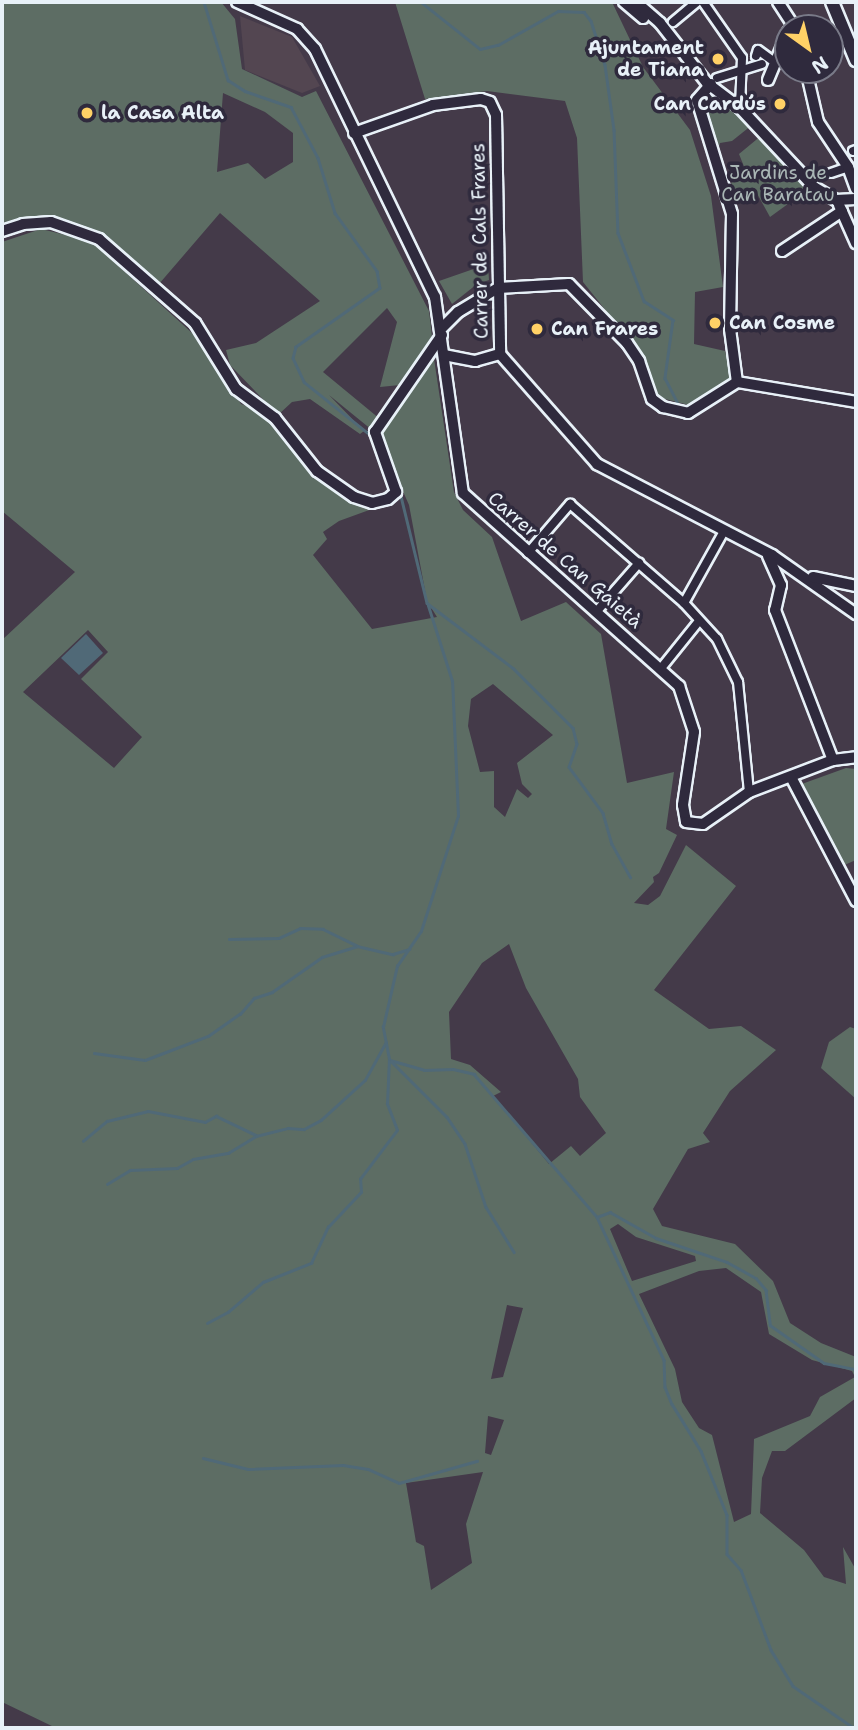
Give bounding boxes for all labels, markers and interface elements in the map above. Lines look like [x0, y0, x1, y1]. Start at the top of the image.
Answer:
north arrow [774, 14, 844, 84]
place label: Ajuntament de Tiana [588, 37, 704, 81]
marker: Ajuntament de Tiana [710, 51, 726, 67]
text: N [807, 51, 833, 80]
place label: Can Cardús [654, 93, 766, 115]
marker: Can Cardús [772, 96, 788, 112]
place label: la Casa Alta [101, 102, 224, 124]
marker: la Casa Alta [79, 105, 95, 121]
street label: Carrer de Cals Frares [467, 143, 493, 339]
park label: Jardins de Can Baratau [721, 162, 835, 206]
place label: Can Cosme [729, 312, 835, 334]
marker: Can Cosme [707, 315, 723, 331]
place label: Can Frares [551, 318, 658, 340]
marker: Can Frares [529, 321, 545, 337]
street label: Carrer de Can Gaietà [483, 487, 647, 633]

